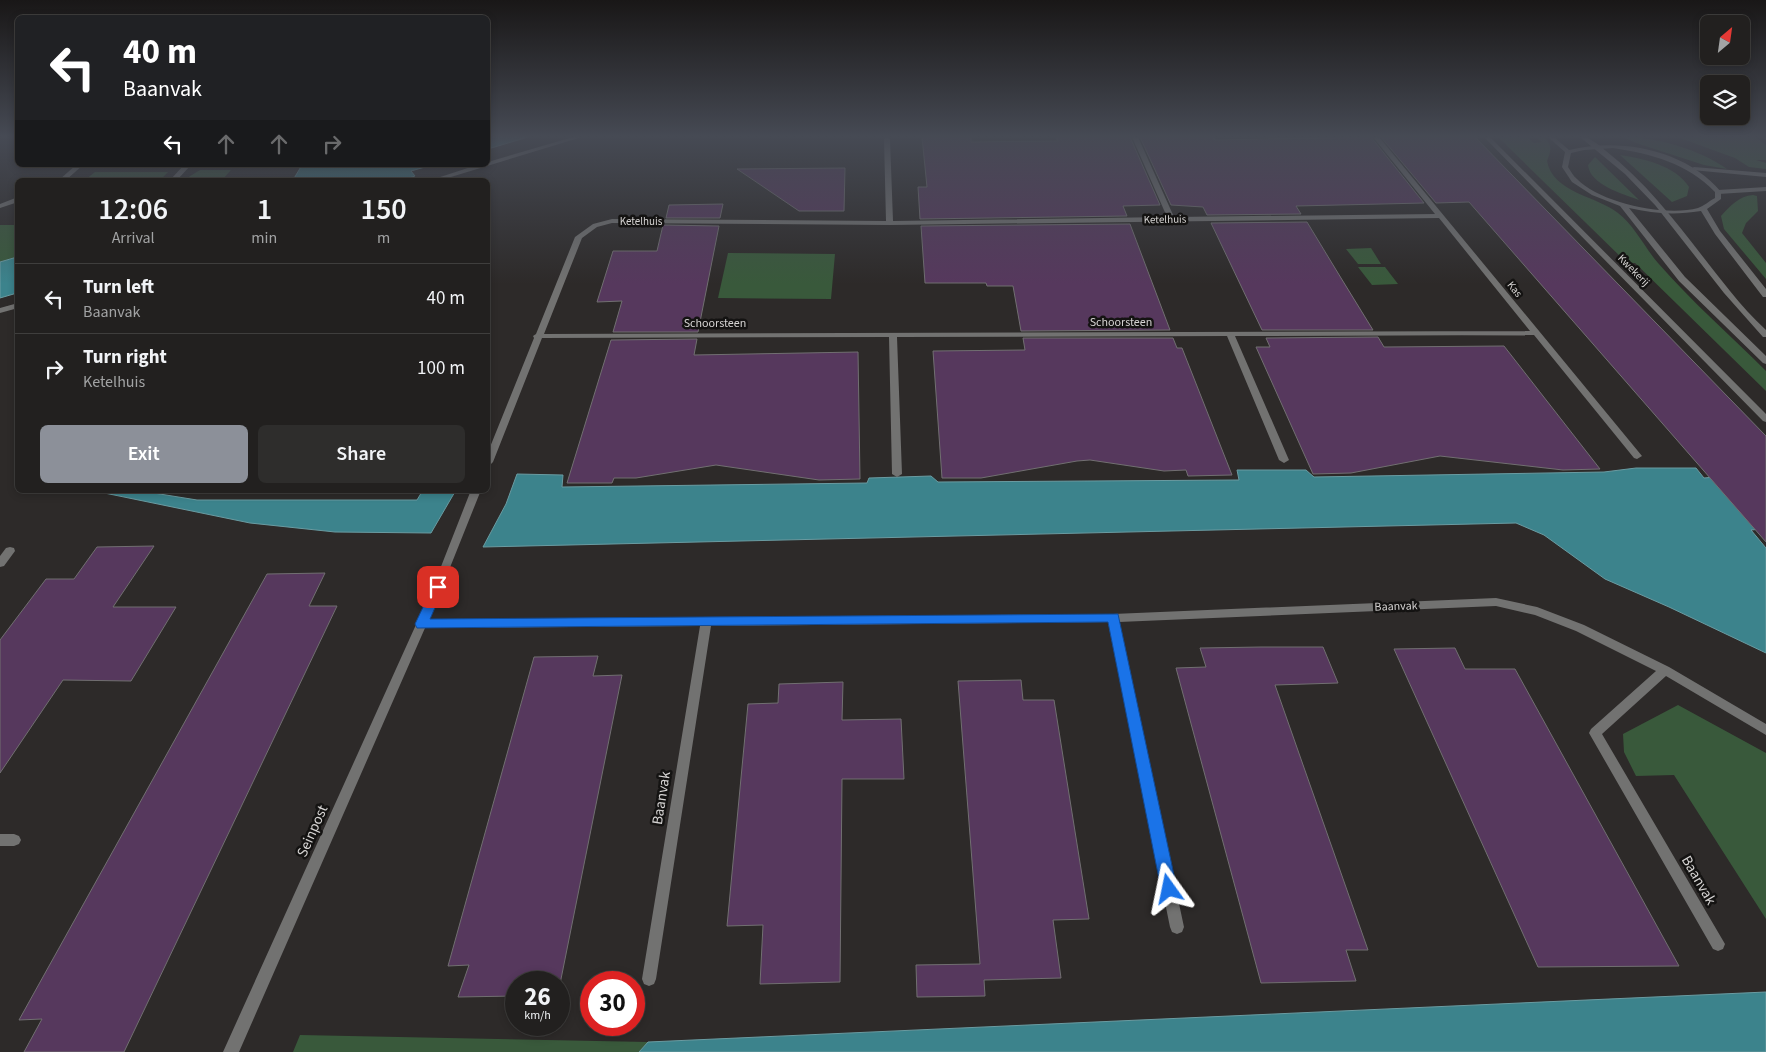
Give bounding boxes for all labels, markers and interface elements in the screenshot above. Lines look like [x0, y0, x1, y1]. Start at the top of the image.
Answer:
north arrow [1700, 15, 1750, 65]
map controls [1700, 15, 1750, 125]
text: 40 m [123, 27, 197, 77]
icon: left [40, 35, 105, 100]
text: Baanvak [123, 73, 202, 105]
button: layers [1700, 75, 1750, 125]
icon: left [159, 130, 187, 158]
icon: ahead [212, 130, 240, 158]
icon: ahead [265, 130, 293, 158]
icon: right [318, 130, 346, 158]
text: 12:06 [98, 188, 168, 231]
text: 1 [257, 188, 272, 231]
text: 150 [361, 188, 407, 231]
street label: Ketelhuis [1144, 212, 1187, 227]
street label: Ketelhuis [620, 214, 663, 229]
text: Arrival [112, 227, 155, 249]
text: min [251, 227, 277, 249]
text: m [377, 227, 390, 249]
street label: Kwekerij [1614, 251, 1653, 290]
text: Turn left [83, 274, 154, 301]
street label: Kas [1504, 278, 1526, 301]
icon: left [40, 285, 68, 313]
text: 40 m [427, 285, 465, 312]
text: Baanvak [83, 301, 140, 323]
street label: Schoorsteen [1090, 314, 1152, 331]
street label: Schoorsteen [684, 315, 746, 332]
text: Turn right [83, 344, 167, 371]
icon: right [40, 355, 68, 383]
text: 100 m [417, 355, 465, 382]
text: Ketelhuis [83, 371, 145, 393]
button: Exit [40, 425, 248, 483]
button: Share [258, 425, 465, 483]
pin [417, 566, 459, 608]
icon: arrive [424, 573, 452, 601]
street label: Baanvak [1374, 597, 1418, 616]
street label: Baanvak [647, 769, 676, 826]
street label: Seinpost [292, 802, 333, 861]
street label: Baanvak [1676, 852, 1721, 909]
position arrow [1142, 862, 1194, 914]
speed limit sign: 30 [580, 971, 645, 1036]
text: 26 [524, 979, 551, 1015]
text: km/h [524, 1007, 551, 1024]

